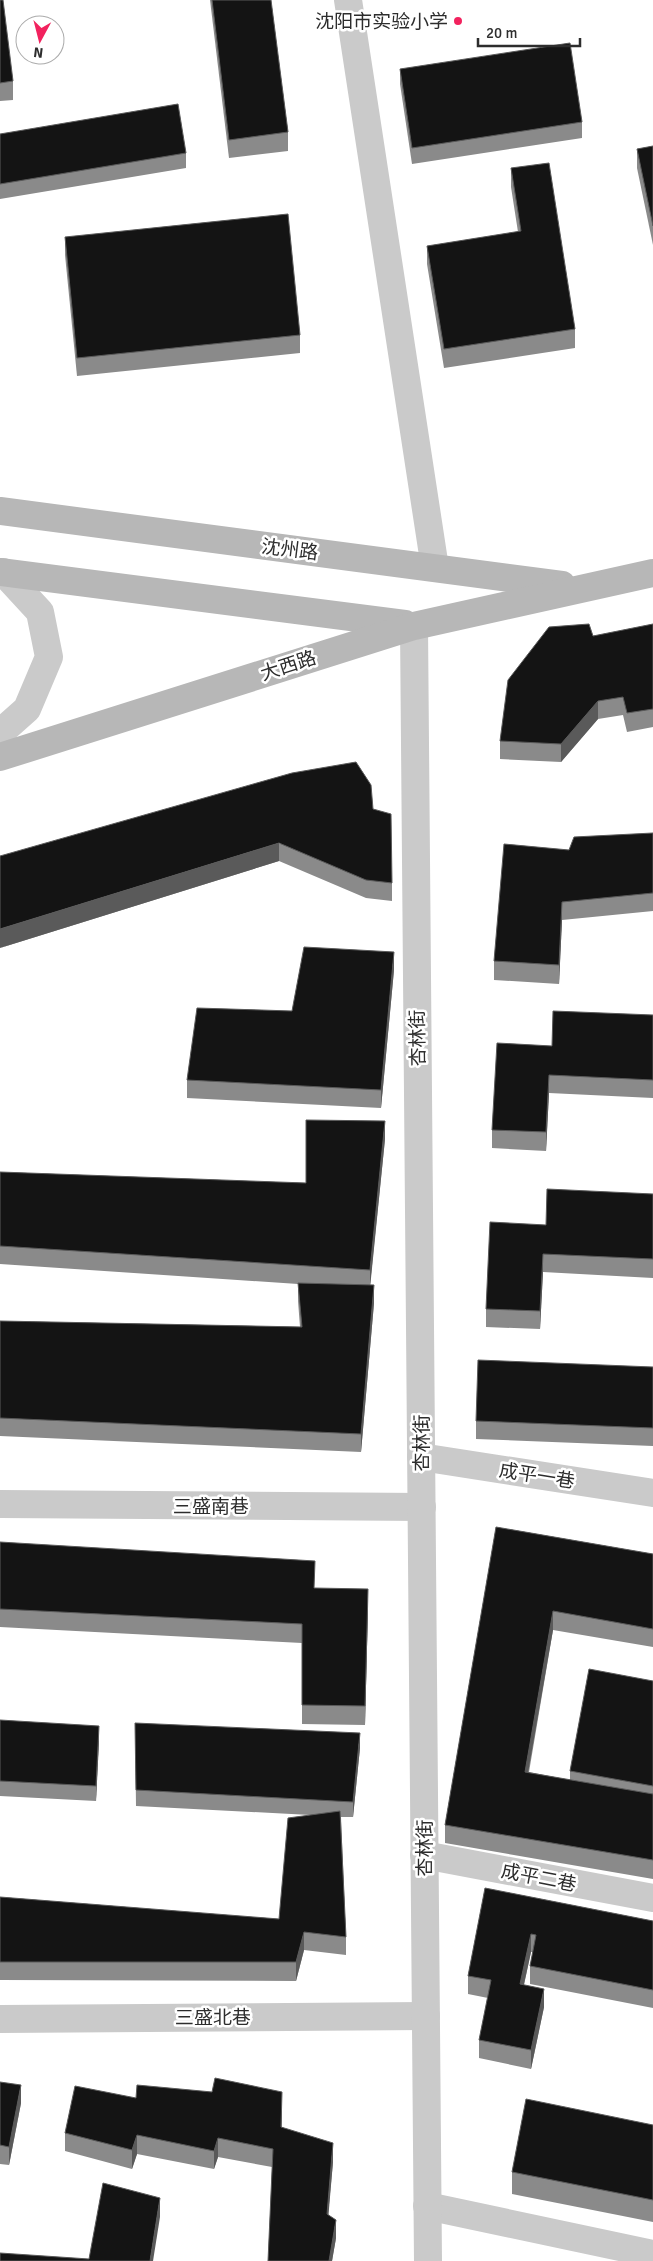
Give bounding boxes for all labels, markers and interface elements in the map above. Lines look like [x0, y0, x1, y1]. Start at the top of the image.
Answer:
place label: 沈阳市实验小学 [315, 10, 448, 34]
north arrow [15, 15, 65, 65]
marker: 沈阳市实验小学 [452, 15, 464, 27]
scale bar [478, 15, 580, 47]
text: 20 m [486, 24, 517, 42]
text: N [33, 43, 44, 61]
street label: 沈州路 [260, 535, 320, 565]
street label: 大西路 [257, 646, 319, 686]
street label: 杏林街 [406, 1009, 430, 1067]
street label: 杏林街 [410, 1414, 434, 1472]
street label: 成平一巷 [497, 1458, 576, 1494]
street label: 三盛南巷 [173, 1495, 249, 1519]
street label: 杏林街 [413, 1819, 437, 1877]
street label: 成平二巷 [499, 1859, 578, 1897]
street label: 三盛北巷 [175, 2006, 251, 2030]

